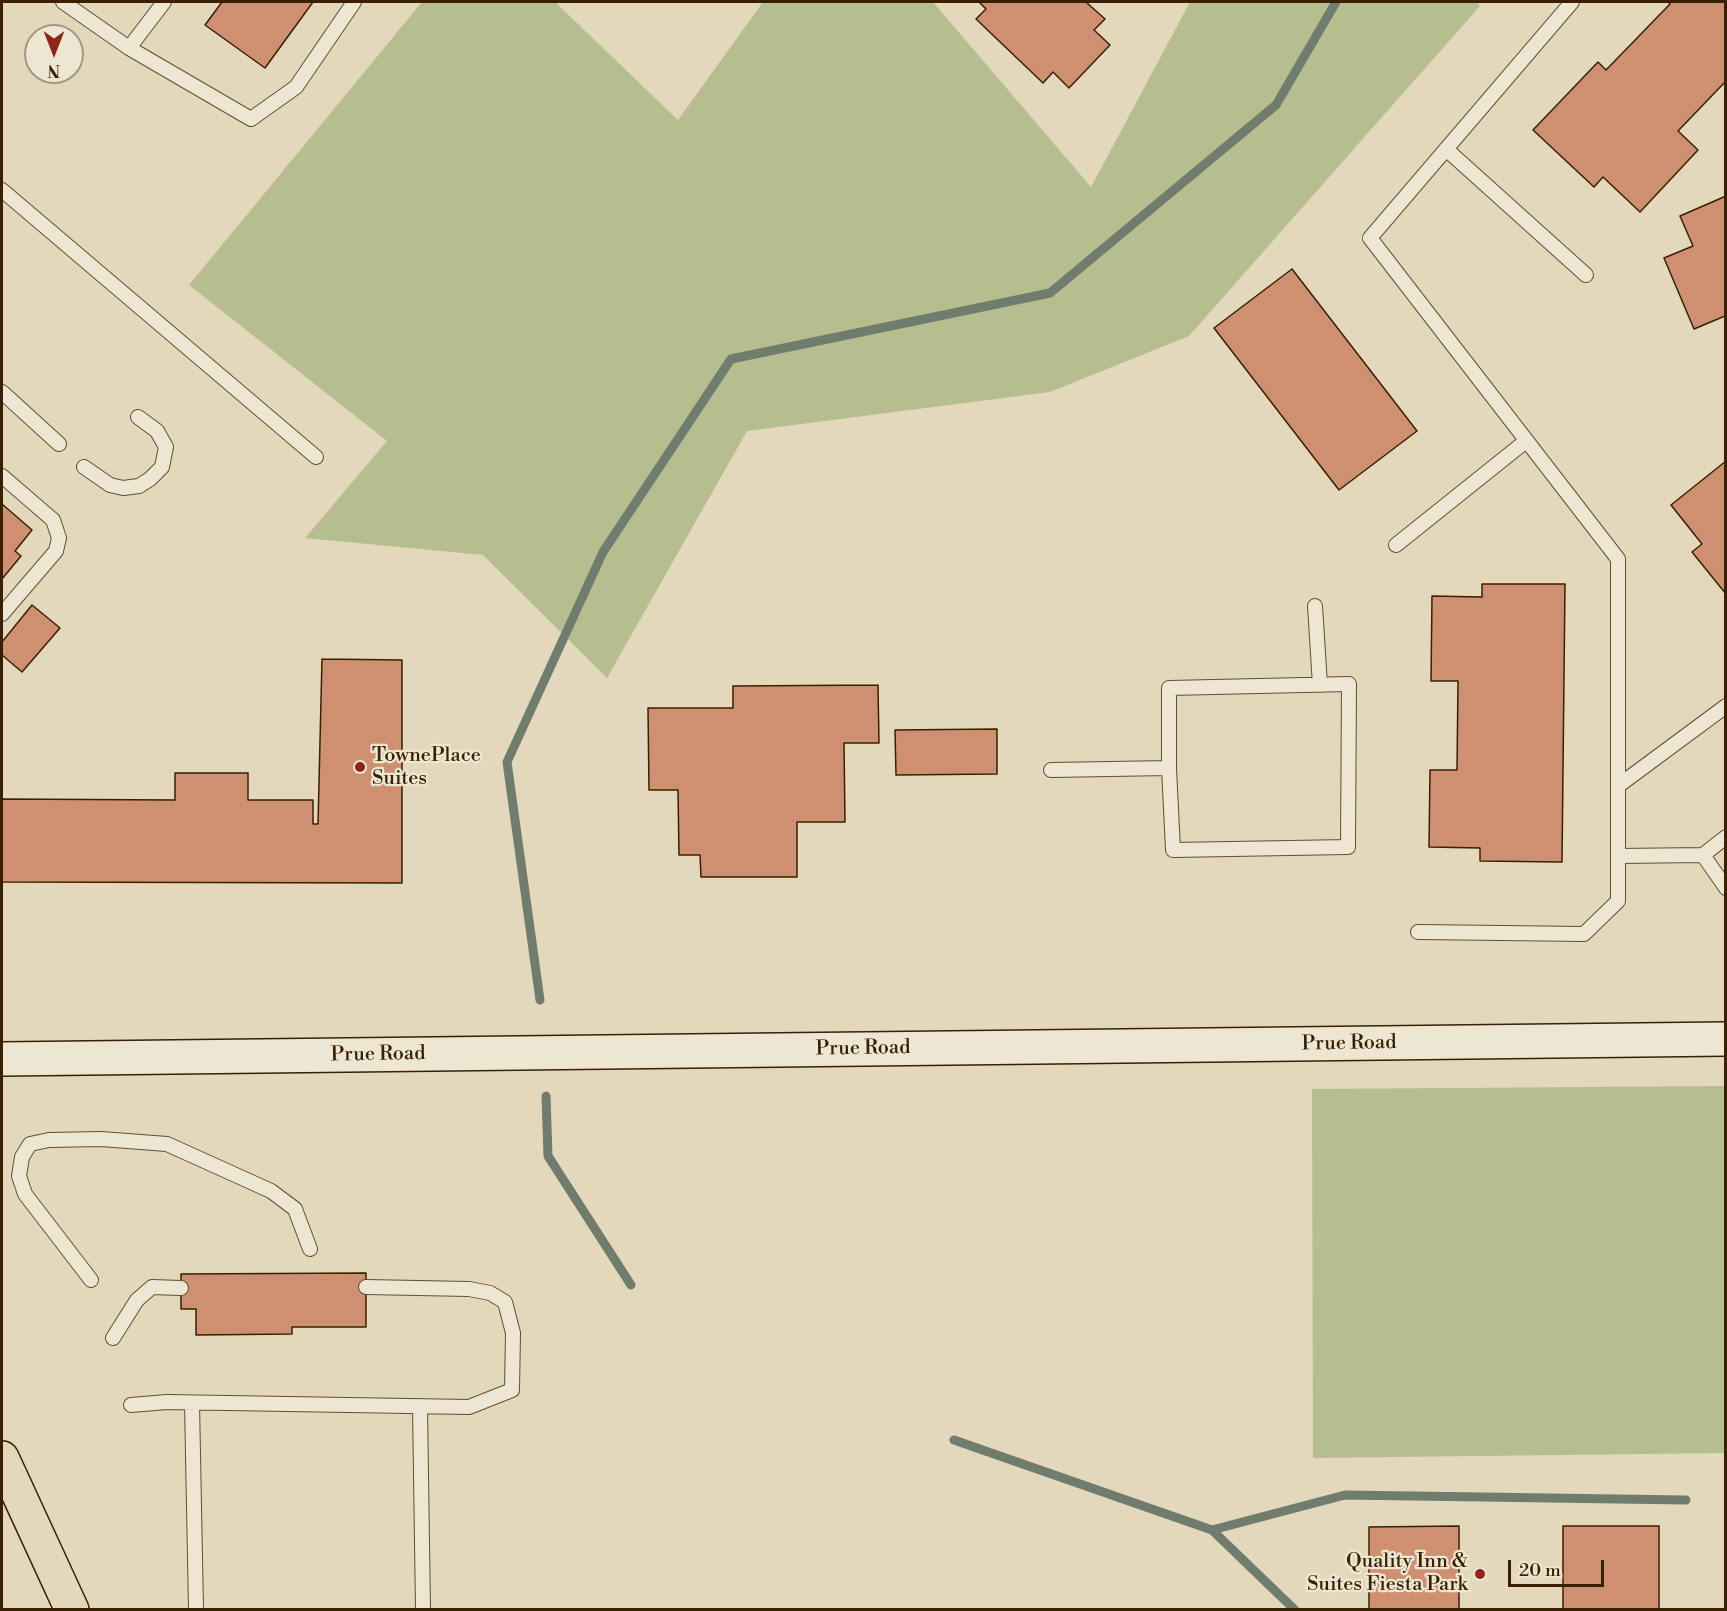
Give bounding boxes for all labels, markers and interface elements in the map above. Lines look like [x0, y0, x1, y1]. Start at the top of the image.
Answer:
north arrow [24, 24, 84, 84]
text: N [48, 60, 60, 80]
place label: TownePlace Suites [372, 744, 481, 791]
marker: TownePlace Suites [353, 760, 367, 774]
street label: Prue Road [1301, 1031, 1397, 1057]
street label: Prue Road [815, 1036, 911, 1062]
street label: Prue Road [330, 1042, 426, 1068]
scale bar [1511, 1548, 1607, 1586]
place label: Quality Inn & Suites Fiesta Park [1307, 1550, 1468, 1597]
text: 20 m [1519, 1559, 1561, 1582]
marker: Quality Inn & Suites Fiesta Park [1473, 1567, 1487, 1581]

